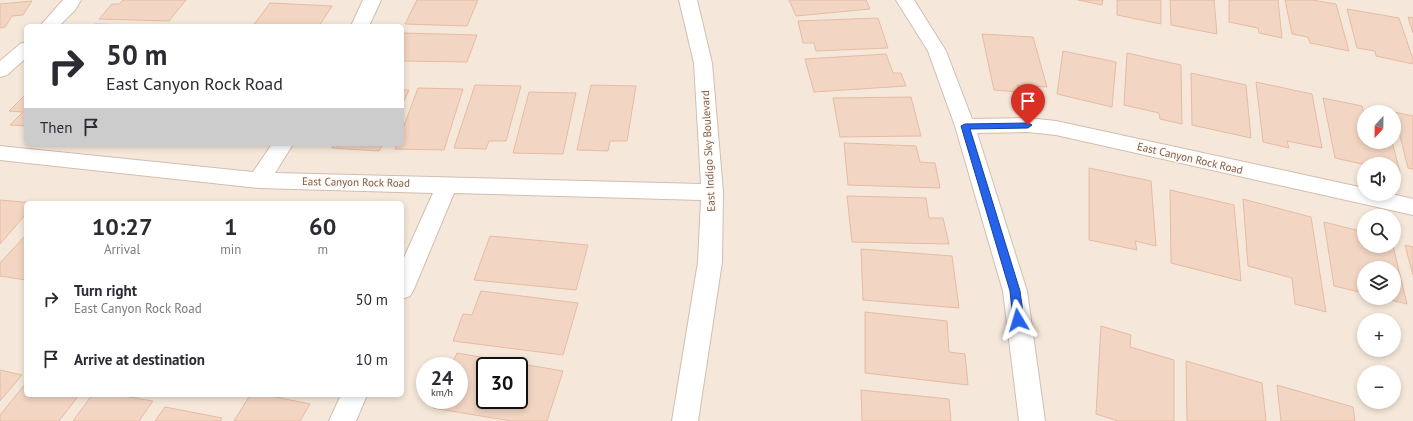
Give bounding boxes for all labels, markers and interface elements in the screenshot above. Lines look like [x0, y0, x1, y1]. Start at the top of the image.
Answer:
text: 50 m [106, 36, 167, 73]
icon: right [40, 40, 92, 92]
text: East Canyon Rock Road [106, 72, 283, 95]
pin [1011, 84, 1045, 125]
street label: East Indigo Sky Boulevard [698, 90, 718, 212]
icon: arrive [1017, 90, 1039, 112]
north arrow [1357, 105, 1401, 149]
map controls [1357, 105, 1401, 409]
icon: arrive [80, 116, 102, 138]
text: Then [40, 118, 72, 137]
street label: East Canyon Rock Road [1136, 139, 1244, 177]
button: sound [1357, 157, 1401, 201]
street label: East Canyon Rock Road [302, 174, 410, 190]
button: search [1357, 209, 1401, 253]
text: 10:27 [92, 211, 153, 242]
text: 1 [224, 211, 238, 242]
text: 60 [309, 211, 336, 242]
text: Arrival [104, 241, 140, 258]
text: min [220, 241, 241, 258]
text: m [317, 241, 328, 258]
button: layers [1357, 261, 1401, 305]
text: Turn right [74, 281, 137, 300]
icon: right [40, 288, 62, 310]
text: 50 m [355, 290, 388, 309]
position arrow [997, 299, 1039, 341]
text: East Canyon Rock Road [74, 300, 202, 317]
button: + [1357, 313, 1401, 357]
icon: arrive [40, 348, 62, 370]
text: Arrive at destination [74, 350, 205, 369]
text: 10 m [355, 350, 388, 369]
speed limit sign: 30 [476, 357, 528, 409]
text: 24 [431, 365, 453, 391]
button: − [1357, 365, 1401, 409]
text: km/h [431, 386, 453, 399]

